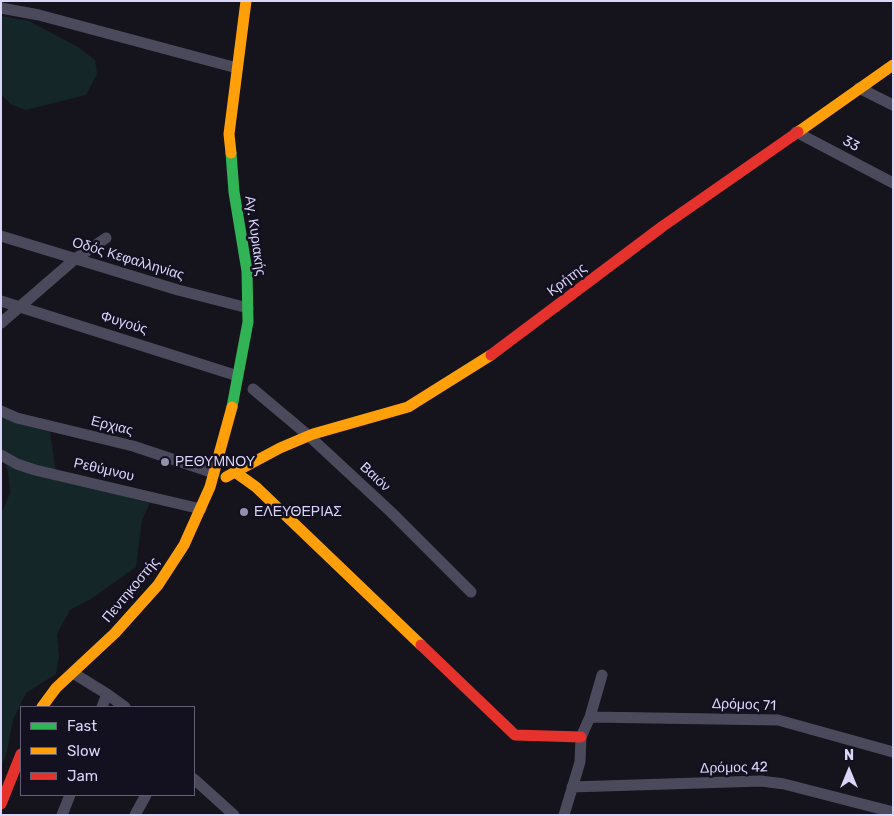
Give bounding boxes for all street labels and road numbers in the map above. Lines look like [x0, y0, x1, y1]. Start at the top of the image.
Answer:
street label: 33 [840, 133, 862, 155]
street label: Αγ. Κυριακής [241, 195, 269, 277]
street label: Οδός Κεφαλληνίας [70, 234, 186, 284]
street label: Κρήτης [544, 260, 590, 300]
street label: Φυγούς [99, 308, 149, 338]
street label: Ερχιας [89, 413, 135, 439]
street label: Ρεθύμνου [72, 455, 136, 485]
street label: Βαιόν [356, 459, 394, 495]
street label: Πεντηκοστής [99, 554, 163, 626]
street label: Δρόμος 71 [712, 695, 776, 715]
street label: Δρόμος 42 [700, 759, 768, 777]

